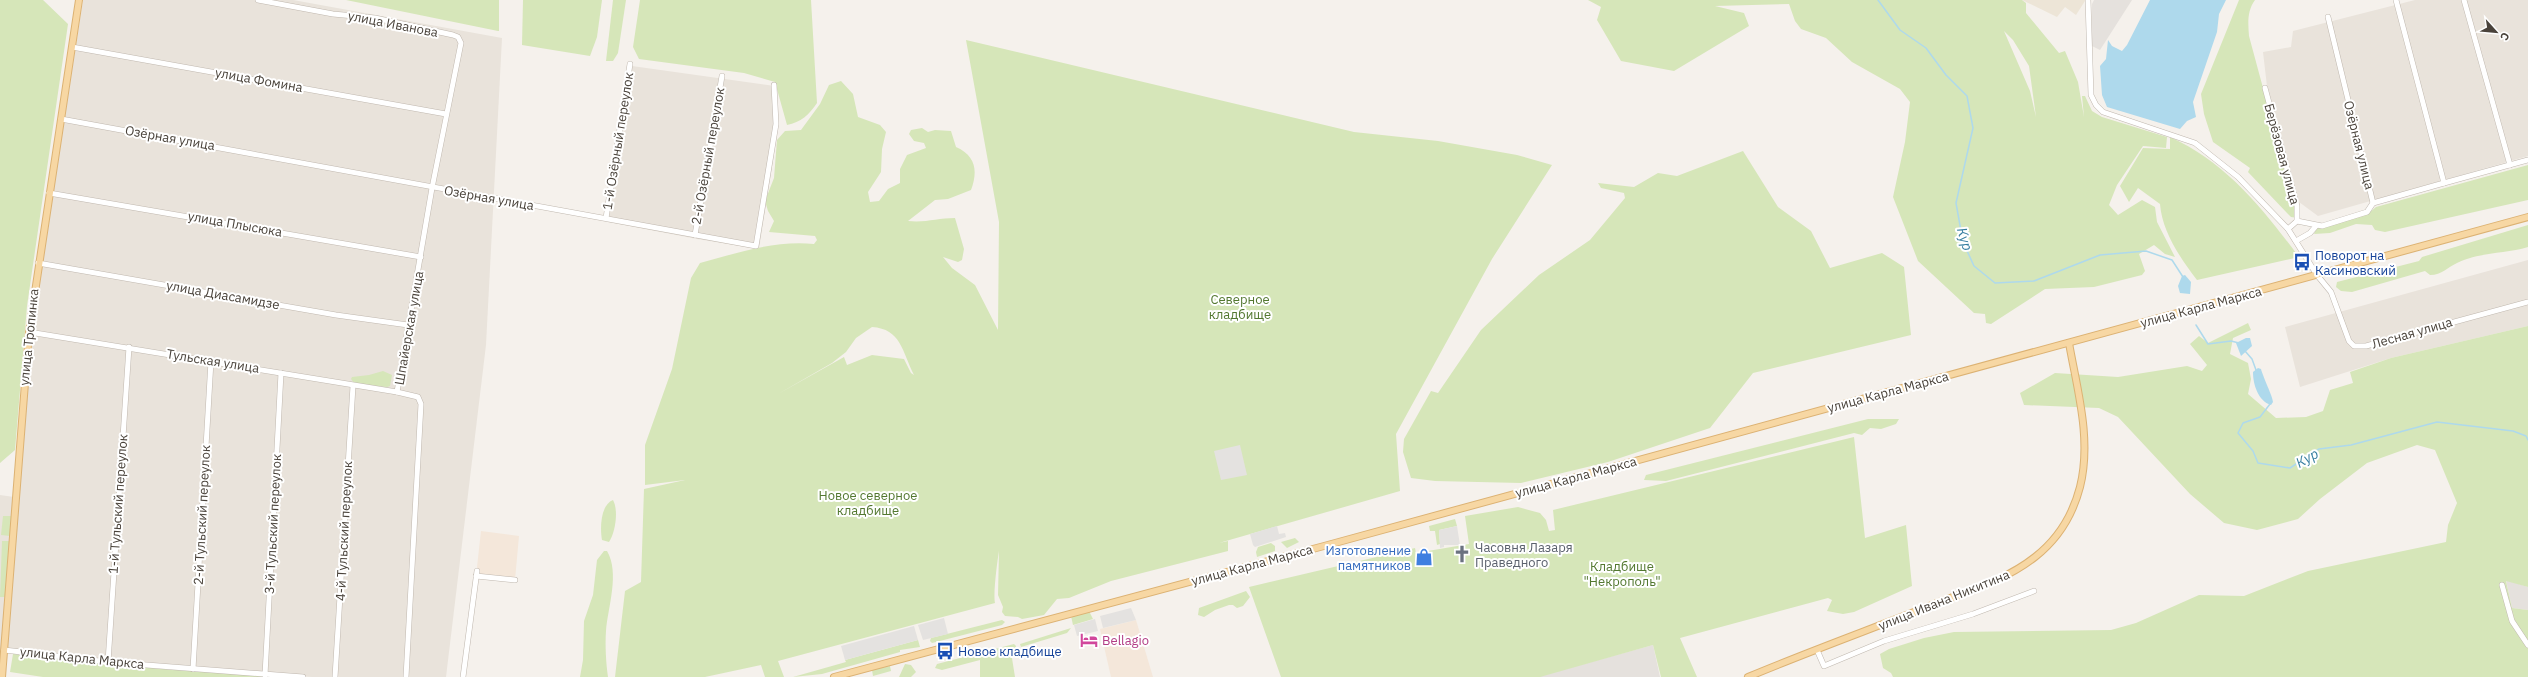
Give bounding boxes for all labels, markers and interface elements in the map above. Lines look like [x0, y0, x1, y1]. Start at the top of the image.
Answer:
street label: улица Иванова [346, 7, 440, 41]
north arrow [2476, 12, 2516, 52]
text: С [2497, 30, 2513, 43]
street label: улица Фомина [214, 64, 304, 96]
street label: 1-й Озёрный переулок [599, 71, 637, 211]
street label: 2-й Озёрный переулок [688, 86, 728, 226]
street label: Озёрная улица [2340, 99, 2378, 191]
street label: Берёзовая улица [2260, 102, 2304, 206]
street label: Озёрная улица [124, 122, 216, 154]
street label: Озёрная улица [443, 182, 535, 214]
street label: улица Плысюка [186, 207, 284, 241]
water label: Кур [1953, 225, 1977, 253]
place label: Поворот на Касиновский [2315, 247, 2396, 279]
bus stop icon: Поворот на Касиновский [2292, 252, 2312, 272]
street label: Шпайерская улица [391, 270, 427, 386]
street label: улица Диасамидзе [165, 277, 281, 313]
street label: улица Карла Маркса [2138, 283, 2264, 331]
street label: улица Тропинка [15, 288, 43, 386]
park label: Северное кладбище [1209, 291, 1271, 323]
street label: Лесная улица [2370, 313, 2454, 353]
street label: Тульская улица [165, 345, 261, 377]
street label: улица Карла Маркса [1825, 368, 1951, 416]
street label: 1-й Тульский переулок [105, 433, 131, 575]
water label: Кур [2292, 444, 2322, 472]
street label: 2-й Тульский переулок [190, 445, 214, 585]
street label: улица Карла Маркса [1513, 453, 1639, 501]
street label: 3-й Тульский переулок [261, 454, 285, 594]
street label: 4-й Тульский переулок [332, 461, 356, 601]
park label: Новое северное кладбище [819, 487, 917, 519]
place label: Часовня Лазаря Праведного [1475, 539, 1573, 571]
street label: улица Карла Маркса [1189, 541, 1315, 589]
place label: Изготовление памятников [1325, 542, 1411, 574]
church icon: Часовня Лазаря Праведного [1452, 544, 1472, 564]
shop icon: Изготовление памятников [1414, 547, 1434, 567]
park label: Кладбище "Некрополь" [1583, 558, 1661, 590]
street label: улица Ивана Никитина [1876, 566, 2012, 634]
hotel icon: Bellagio [1079, 630, 1099, 650]
place label: Bellagio [1102, 632, 1149, 649]
bus stop icon: Новое кладбище [935, 641, 955, 661]
street label: улица Карла Маркса [19, 643, 145, 673]
place label: Новое кладбище [958, 643, 1062, 660]

